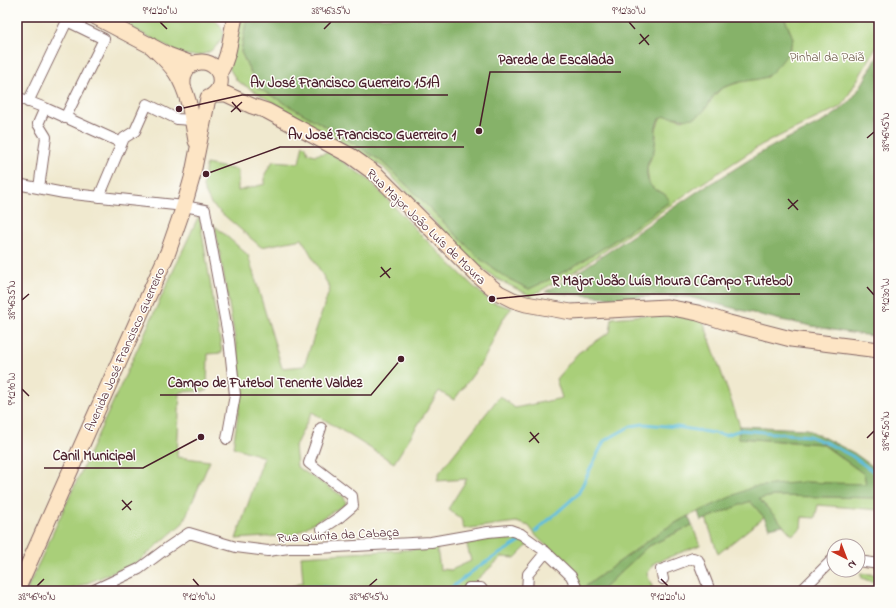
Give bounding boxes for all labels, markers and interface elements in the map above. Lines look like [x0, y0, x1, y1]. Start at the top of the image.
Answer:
text: 9°12'20"W [143, 4, 177, 19]
text: 38°46'35"N [311, 4, 351, 19]
text: 9°12'30"W [612, 4, 646, 19]
callout: Parede de Escalada [490, 46, 621, 72]
park label: Pinhal da Paiã [790, 48, 865, 67]
text: Parede de Escalada [498, 50, 614, 71]
callout: Av José Francisco Guerreiro 151A [242, 69, 448, 95]
text: Av José Francisco Guerreiro 151A [250, 73, 440, 94]
text: 38°46'45"N [879, 112, 894, 152]
callout: Av José Francisco Guerreiro 1 [280, 121, 464, 147]
text: Av José Francisco Guerreiro 1 [288, 125, 457, 146]
street label: Rua Major João Luís de Moura [362, 165, 490, 289]
street label: Avenida José Francisco Guerreiro [80, 264, 170, 435]
callout: R Major João Luís Moura (Campo Futebol) [544, 268, 800, 294]
text: R Major João Luís Moura (Campo Futebol) [551, 271, 793, 292]
text: 9°12'30"W [879, 278, 894, 312]
text: 38°46'35"N [5, 280, 20, 320]
callout: Campo de Futebol Tenente Valdez [160, 369, 371, 395]
text: 9°12'10"W [5, 373, 20, 405]
text: Campo de Futebol Tenente Valdez [168, 373, 363, 394]
text: 38°46'50"N [879, 411, 894, 451]
callout: Canil Municipal [44, 442, 143, 468]
text: Canil Municipal [53, 446, 136, 467]
street label: Rua Quinta da Cabaça [276, 523, 400, 548]
north arrow [826, 538, 866, 578]
text: N [844, 556, 860, 573]
text: 38°46'40"N [18, 590, 56, 605]
text: 9°12'10"W [183, 590, 215, 605]
text: 38°46'45"N [349, 590, 389, 605]
text: 9°12'20"W [651, 590, 685, 605]

